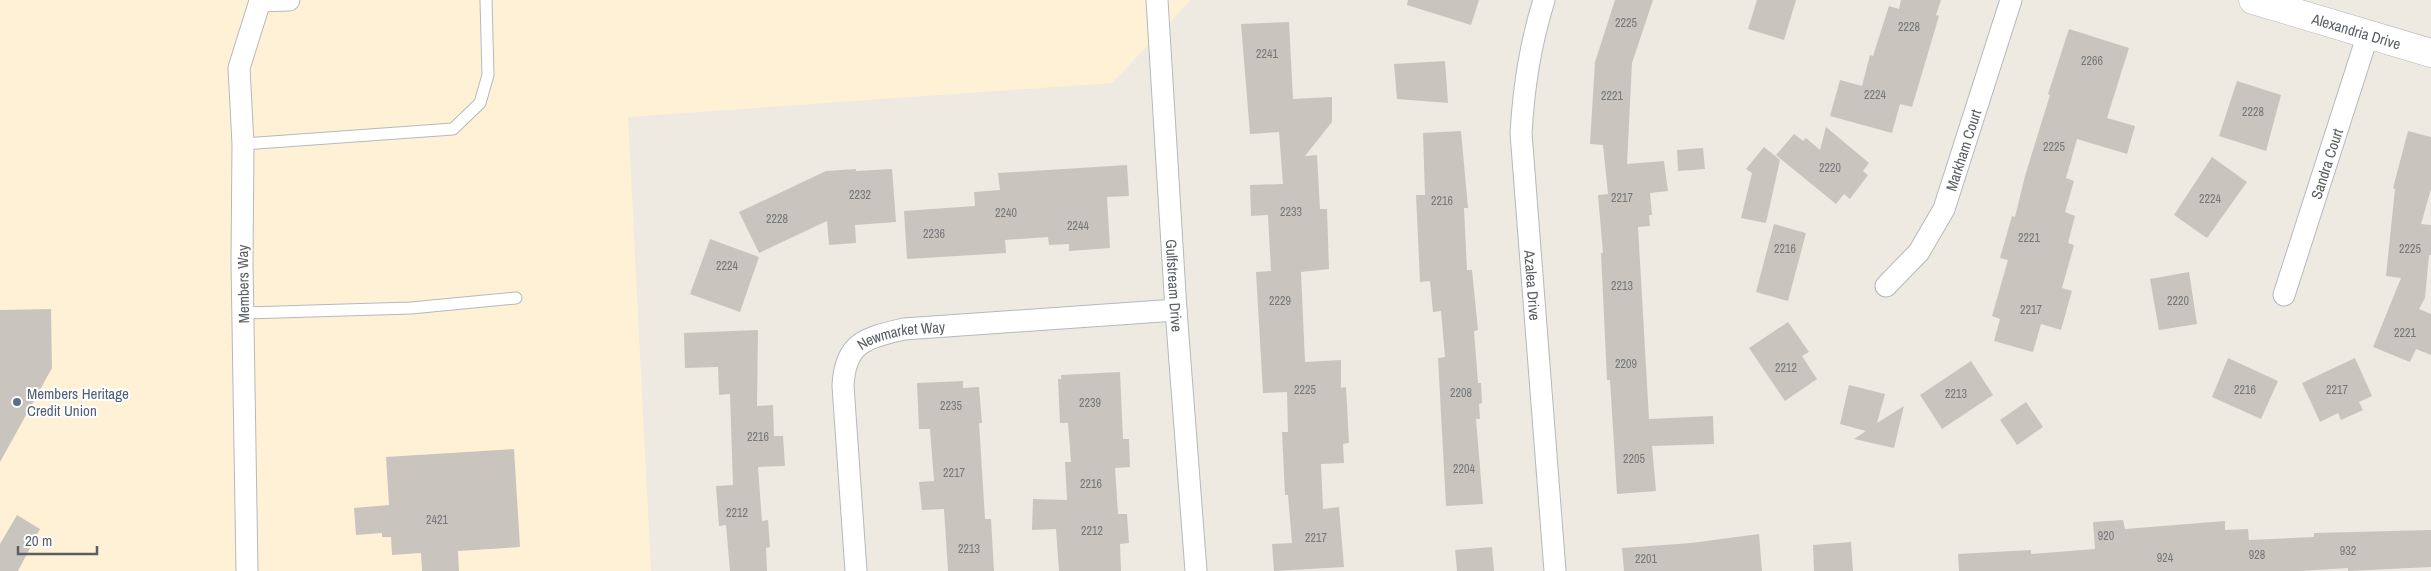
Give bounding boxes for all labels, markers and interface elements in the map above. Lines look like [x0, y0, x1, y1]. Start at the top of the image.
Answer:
street label: Alexandria Drive [2309, 7, 2404, 54]
house number: 2225 [1615, 15, 1637, 31]
house number: 2228 [1898, 19, 1920, 35]
house number: 2241 [1256, 46, 1278, 62]
house number: 2266 [2081, 53, 2103, 69]
house number: 2224 [1864, 87, 1886, 103]
house number: 2221 [1601, 88, 1623, 104]
house number: 2228 [2242, 104, 2264, 120]
street label: Markham Court [1940, 106, 1986, 194]
street label: Sandra Court [2305, 125, 2348, 202]
house number: 2225 [2043, 139, 2065, 155]
house number: 2220 [1819, 160, 1841, 176]
house number: 2232 [849, 187, 871, 203]
house number: 2217 [1611, 190, 1633, 206]
house number: 2224 [2199, 191, 2221, 207]
house number: 2216 [1431, 193, 1453, 209]
house number: 2233 [1280, 204, 1302, 220]
house number: 2240 [995, 205, 1017, 221]
house number: 2228 [766, 211, 788, 227]
house number: 2244 [1067, 218, 1089, 234]
house number: 2236 [923, 226, 945, 242]
house number: 2221 [2018, 230, 2040, 246]
street label: Gulfstream Drive [1161, 238, 1188, 333]
house number: 2216 [1774, 241, 1796, 257]
house number: 2225 [2399, 241, 2421, 257]
street label: Members Way [232, 244, 254, 324]
street label: Azalea Drive [1520, 248, 1546, 321]
house number: 2224 [716, 258, 738, 274]
house number: 2213 [1611, 278, 1633, 294]
house number: 2229 [1269, 293, 1291, 309]
house number: 2220 [2167, 293, 2189, 309]
house number: 2217 [2020, 302, 2042, 318]
street label: Newmarket Way [853, 316, 947, 354]
house number: 2221 [2394, 325, 2416, 341]
house number: 2209 [1615, 356, 1637, 372]
house number: 2212 [1775, 360, 1797, 376]
house number: 2225 [1294, 382, 1316, 398]
house number: 2216 [2234, 382, 2256, 398]
house number: 2217 [2326, 382, 2348, 398]
place label: Members Heritage Credit Union [27, 383, 129, 421]
house number: 2208 [1450, 385, 1472, 401]
house number: 2213 [1945, 386, 1967, 402]
house number: 2239 [1079, 395, 1101, 411]
marker: Members Heritage Credit Union [11, 396, 23, 408]
house number: 2235 [940, 398, 962, 414]
house number: 2216 [747, 429, 769, 445]
house number: 2205 [1623, 451, 1645, 467]
house number: 2204 [1453, 461, 1475, 477]
house number: 2217 [943, 465, 965, 481]
house number: 2216 [1080, 476, 1102, 492]
house number: 2212 [726, 505, 748, 521]
house number: 2421 [426, 512, 448, 528]
house number: 2212 [1081, 523, 1103, 539]
scale bar [18, 524, 96, 556]
house number: 920 [2098, 528, 2114, 544]
text: 20 m [25, 530, 52, 551]
house number: 2217 [1305, 530, 1327, 546]
house number: 2213 [958, 541, 980, 557]
house number: 932 [2340, 543, 2356, 559]
house number: 928 [2249, 547, 2265, 563]
house number: 924 [2157, 550, 2174, 566]
house number: 2201 [1635, 551, 1657, 567]

